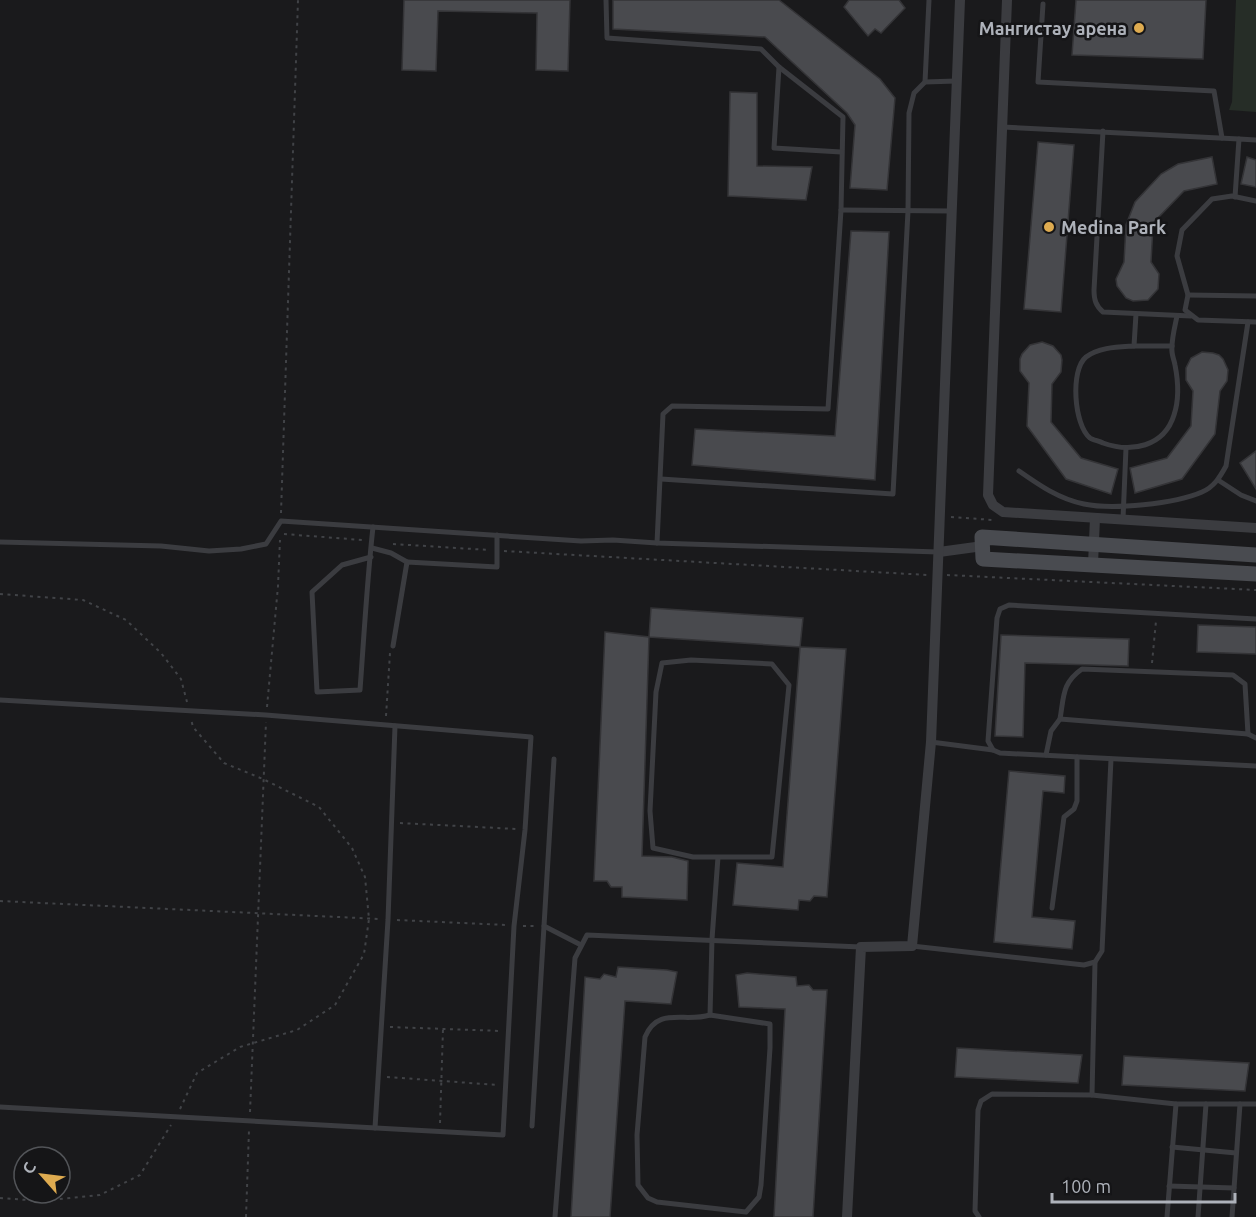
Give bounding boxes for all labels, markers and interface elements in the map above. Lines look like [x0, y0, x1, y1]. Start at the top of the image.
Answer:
place label: Мангистау арена [979, 18, 1127, 38]
marker: Мангистау арена [1132, 21, 1146, 35]
place label: Medina Park [1061, 217, 1166, 237]
marker: Medina Park [1042, 220, 1056, 234]
north arrow [12, 1145, 72, 1205]
text: С [18, 1159, 39, 1177]
scale bar [1052, 1166, 1235, 1204]
text: 100 m [1061, 1176, 1111, 1196]

